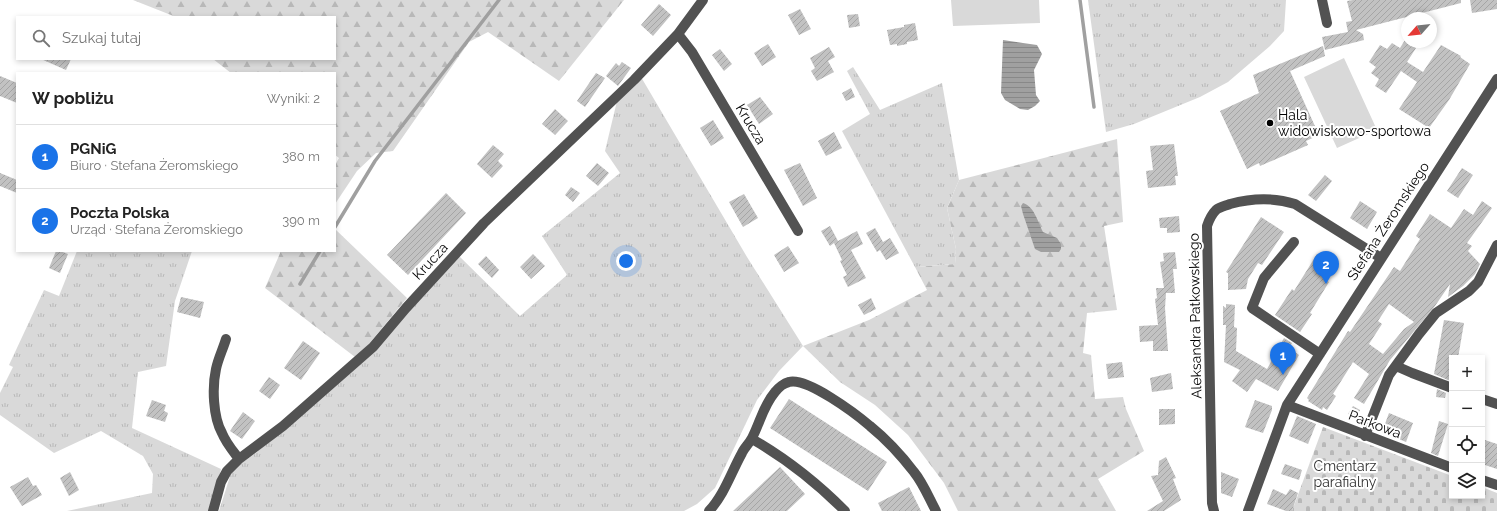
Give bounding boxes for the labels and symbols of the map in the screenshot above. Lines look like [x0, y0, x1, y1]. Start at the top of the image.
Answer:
north arrow [1401, 12, 1437, 48]
street label: Krucza [733, 101, 769, 147]
place label: Hala widowiskowo-sportowa [1278, 107, 1431, 139]
marker: Hala widowiskowo-sportowa [1265, 118, 1275, 128]
street label: Stefana Żeromskiego [1342, 158, 1432, 283]
street label: Aleksandra Patkowskiego [1186, 233, 1204, 399]
street label: Krucza [409, 239, 451, 283]
your location [616, 251, 636, 271]
pin: 2 [1313, 251, 1339, 284]
pin: 1 [1270, 342, 1296, 375]
street label: Parkowa [1346, 407, 1404, 441]
park label: Cmentarz parafialny [1314, 458, 1377, 490]

